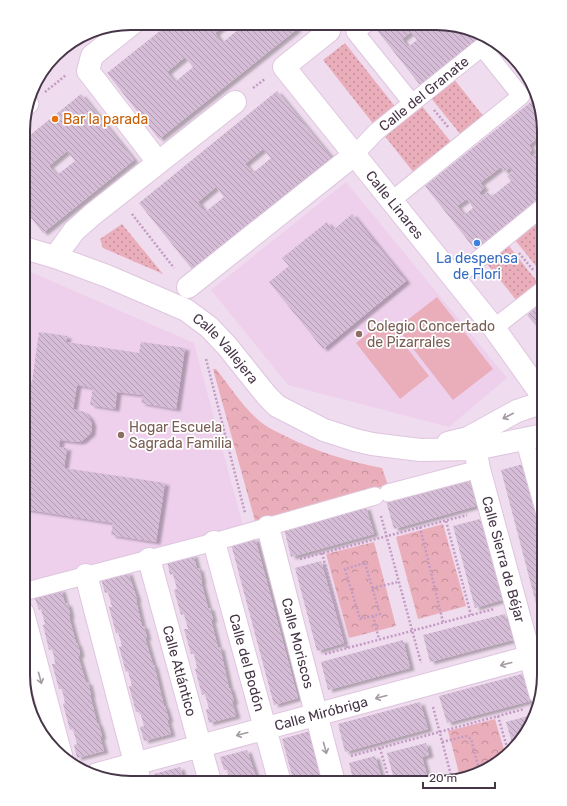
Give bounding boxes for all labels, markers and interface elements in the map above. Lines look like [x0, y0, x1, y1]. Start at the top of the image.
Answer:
street label: Calle del Granate [376, 53, 472, 135]
place label: Bar la parada [63, 111, 148, 128]
marker: Bar la parada [50, 114, 60, 124]
street label: Calle Linares [362, 167, 427, 243]
marker: La despensa de Flori [472, 238, 482, 248]
place label: La despensa de Flori [436, 250, 518, 283]
street label: Calle Vallejera [189, 310, 262, 387]
place label: Colegio Concertado de Pizarrales [367, 318, 495, 351]
marker: Colegio Concertado de Pizarrales [354, 329, 364, 339]
one-way arrow [502, 413, 514, 420]
place label: Hogar Escuela Sagrada Familia [129, 419, 232, 452]
marker: Hogar Escuela Sagrada Familia [116, 430, 126, 440]
street label: Calle Sierra de Béjar [478, 494, 529, 625]
street label: Calle Moriscos [278, 596, 317, 691]
street label: Calle del Bodón [225, 612, 268, 713]
street label: Calle Atlántico [159, 624, 200, 718]
one-way arrow [500, 660, 513, 668]
one-way arrow [37, 671, 45, 684]
street label: Calle Miróbriga [272, 693, 370, 735]
one-way arrow [374, 694, 387, 701]
one-way arrow [235, 731, 248, 739]
one-way arrow [322, 742, 329, 755]
scale bar [423, 764, 495, 790]
text: 20 m [429, 771, 457, 785]

